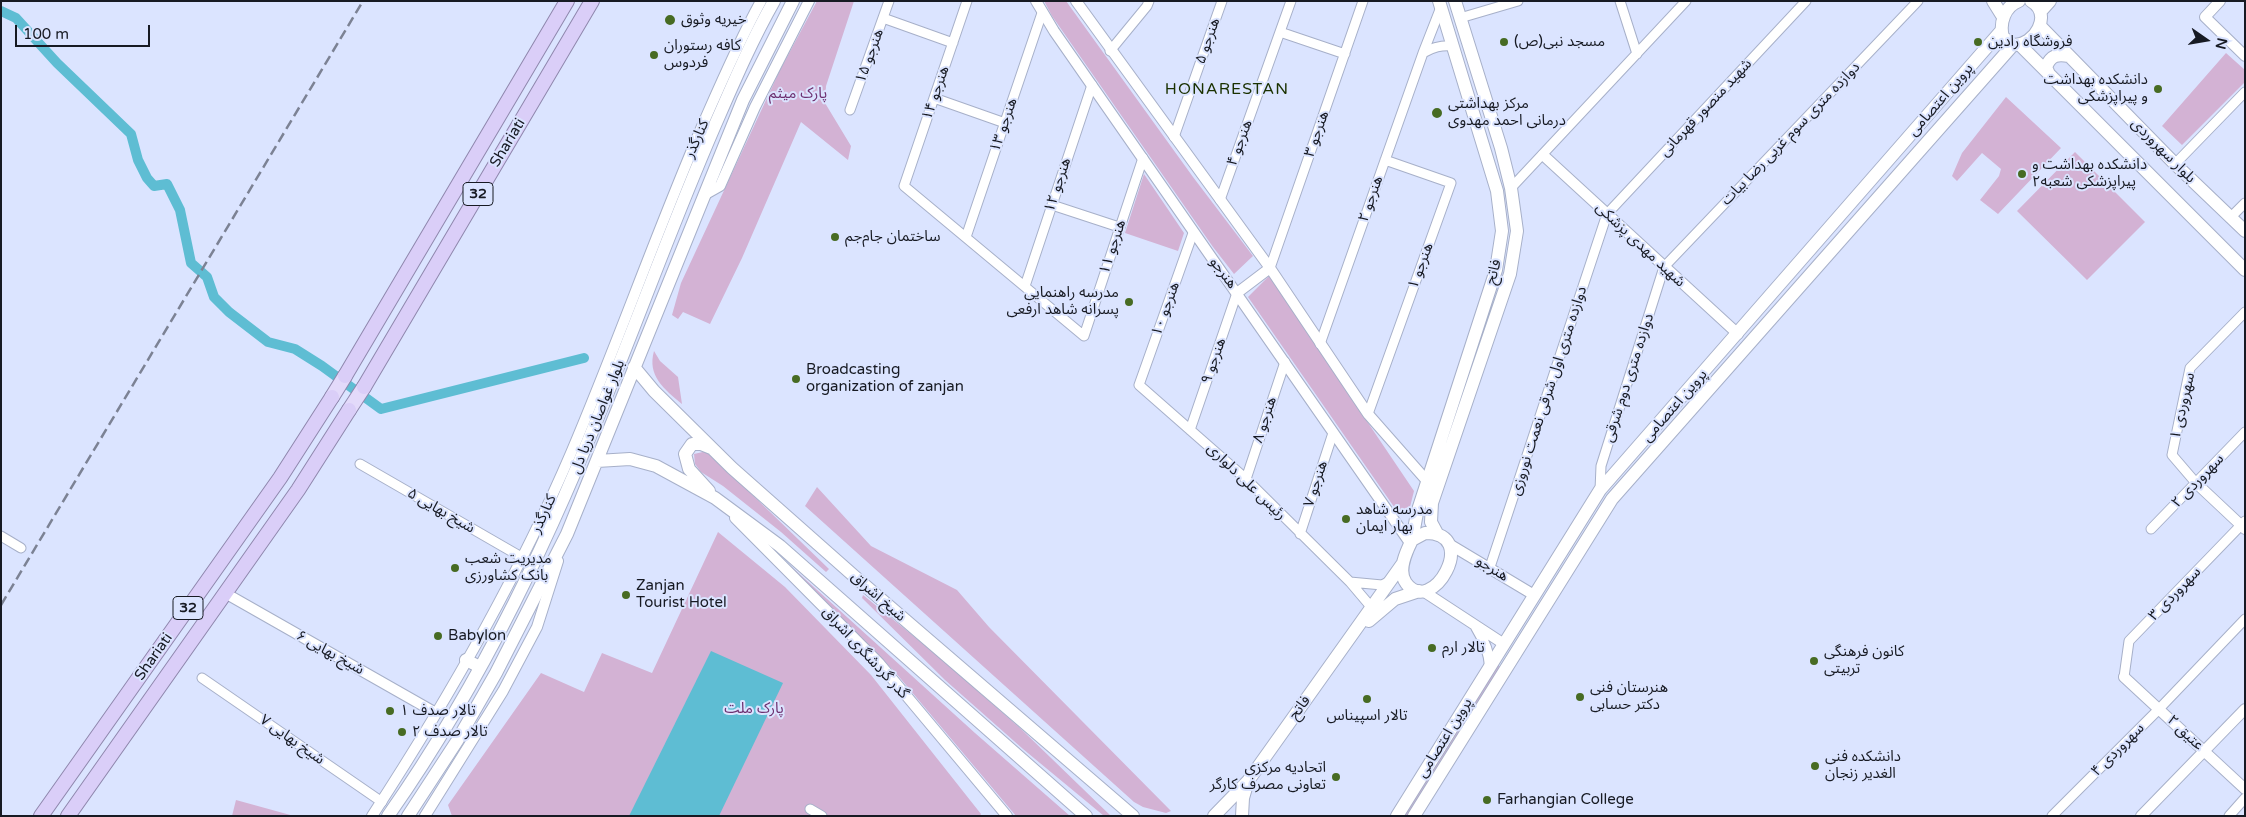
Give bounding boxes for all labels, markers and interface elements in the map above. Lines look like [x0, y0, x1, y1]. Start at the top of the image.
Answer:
place label: خیریه وثوق [681, 11, 746, 29]
marker: خیریه وثوق [663, 13, 677, 27]
scale bar [18, 15, 152, 47]
north arrow [2181, 15, 2231, 65]
street label: هنرجو ۵ [1192, 16, 1224, 66]
text: 100 m [23, 25, 69, 43]
street label: هنرجو ۱۵ [852, 27, 888, 85]
place label: مسجد نبی(ص) [1514, 33, 1605, 51]
place label: فروشگاه رادین [1988, 33, 2072, 51]
marker: مسجد نبی(ص) [1498, 36, 1510, 48]
marker: فروشگاه رادین [1972, 36, 1984, 48]
text: N [2212, 36, 2231, 51]
place label: کافه رستوران فردوس [664, 37, 741, 72]
marker: کافه رستوران فردوس [648, 49, 660, 61]
street label: شهید منصور قهرمانی [1656, 55, 1756, 161]
street label: دوازده متری سوم غربی رضا بیات [1718, 59, 1864, 209]
street label: پروین اعتصامی [1904, 60, 1978, 140]
street label: هنرجو ۱۴ [918, 64, 954, 122]
place label: دانشکده بهداشت و پیراپزشکی [2044, 71, 2148, 106]
district label: HONARESTAN [1164, 80, 1290, 100]
marker: دانشکده بهداشت و پیراپزشکی [2152, 83, 2164, 95]
park label: پارک میثم [769, 85, 827, 103]
place label: مرکز بهداشتی درمانی احمد مهدوی [1448, 95, 1566, 130]
street label: هنرجو ۱۳ [986, 96, 1022, 154]
marker: مرکز بهداشتی درمانی احمد مهدوی [1430, 106, 1444, 120]
street label: هنرجو ۳ [1301, 109, 1333, 159]
street label: Shariati [486, 115, 530, 171]
street label: بلوار سهروردی [2127, 115, 2199, 187]
street label: کنارگذر [681, 117, 713, 161]
street label: هنرجو ۴ [1223, 118, 1257, 168]
street label: هنرجو ۱۲ [1041, 156, 1075, 214]
place label: دانشکده بهداشت و پیراپزشکى شعبه۲ [2032, 156, 2147, 191]
marker: دانشکده بهداشت و پیراپزشکى شعبه۲ [2016, 168, 2028, 180]
street label: هنرجو ۲ [1355, 174, 1387, 224]
road number: 32 [463, 182, 493, 205]
street label: شهید مهدی پزشکی [1591, 199, 1689, 291]
street label: هنرجو ۱۱ [1096, 218, 1130, 276]
place label: ساختمان جام‌جم [845, 228, 940, 246]
marker: ساختمان جام‌جم [829, 231, 841, 243]
street label: هنرجو ۱ [1404, 241, 1438, 291]
street label: هنرجو [1205, 254, 1241, 292]
street label: فاتح [1482, 258, 1506, 286]
street label: هنرجو ۱۰ [1148, 280, 1184, 338]
place label: مدرسه راهنمایی پسرانه شاهد ارفعی [1007, 284, 1119, 319]
street label: دوازده متری اول شرقی نعمت نوروزی [1507, 284, 1591, 498]
marker: مدرسه راهنمایی پسرانه شاهد ارفعی [1123, 296, 1135, 308]
street label: دوازده متری دوم شرقی [1600, 311, 1658, 445]
street label: هنرجو ۹ [1198, 336, 1230, 386]
street label: بلوار غواصان دریا دل [567, 357, 629, 477]
place label: Broadcasting organization of zanjan [806, 361, 964, 396]
street label: پروین اعتصامی [1638, 366, 1712, 446]
street label: سهروردی ۱ [2167, 371, 2199, 441]
marker: Broadcasting organization of zanjan [790, 373, 802, 385]
street label: هنرجو ۸ [1249, 395, 1281, 445]
street label: رئیس علی دلواری [1203, 440, 1289, 524]
street label: سهروردی ۲ [2168, 450, 2228, 512]
street label: هنرجو ۷ [1300, 459, 1332, 509]
street label: شیخ بهایی ۵ [404, 484, 478, 538]
street label: کنارگذر [527, 492, 561, 536]
place label: مدرسه شاهد بهار ایمان [1356, 501, 1433, 536]
marker: مدرسه شاهد بهار ایمان [1340, 513, 1352, 525]
place label: مدیریت شعب بانک کشاورزی [465, 550, 552, 585]
street label: هنرجو [1472, 552, 1512, 586]
marker: مدیریت شعب بانک کشاورزی [449, 562, 461, 574]
street label: سهروردی ۳ [2145, 563, 2205, 625]
street label: شیخ اشراق [847, 568, 909, 626]
place label: Zanjan Tourist Hotel [636, 577, 727, 612]
marker: Zanjan Tourist Hotel [620, 589, 632, 601]
road number: 32 [173, 596, 203, 620]
street label: گدر گردشگری اشراق [818, 603, 912, 703]
street label: شیخ بهایی ۶ [293, 627, 367, 679]
place label: Babylon [448, 627, 506, 645]
street label: Shariati [131, 630, 177, 684]
marker: Babylon [432, 630, 444, 642]
place label: تالار ارم [1442, 639, 1485, 657]
marker: تالار ارم [1426, 642, 1438, 654]
place label: کانون فرهنگی تربیتی [1824, 643, 1904, 678]
marker: کانون فرهنگی تربیتی [1808, 655, 1820, 667]
place label: هنرستان فنی دکتر حسابی [1590, 679, 1668, 714]
marker: هنرستان فنی دکتر حسابی [1574, 691, 1586, 703]
street label: فاتح [1285, 692, 1315, 724]
marker: تالار اسپیناس [1361, 693, 1373, 705]
street label: پروین اعتصامی [1413, 695, 1477, 781]
park label: پارک ملت [724, 700, 784, 718]
place label: تالار صدف ۱ [400, 702, 476, 720]
marker: تالار صدف ۱ [384, 705, 396, 717]
place label: تالار اسپیناس [1326, 707, 1408, 725]
street label: شیخ بهایی ۷ [256, 711, 328, 769]
street label: عتیق ۲ [2163, 712, 2207, 754]
street label: سهروردی ۴ [2088, 720, 2148, 780]
place label: تالار صدف ۲ [412, 723, 488, 741]
marker: تالار صدف ۲ [396, 726, 408, 738]
place label: دانشکده فنی الغدیر زنجان [1825, 748, 1901, 783]
place label: اتحادیه مرکزی تعاونی مصرف کارگر [1210, 759, 1326, 794]
marker: دانشکده فنی الغدیر زنجان [1809, 760, 1821, 772]
marker: اتحادیه مرکزی تعاونی مصرف کارگر [1330, 771, 1342, 783]
place label: Farhangian College [1497, 791, 1634, 809]
marker: Farhangian College [1481, 794, 1493, 806]

